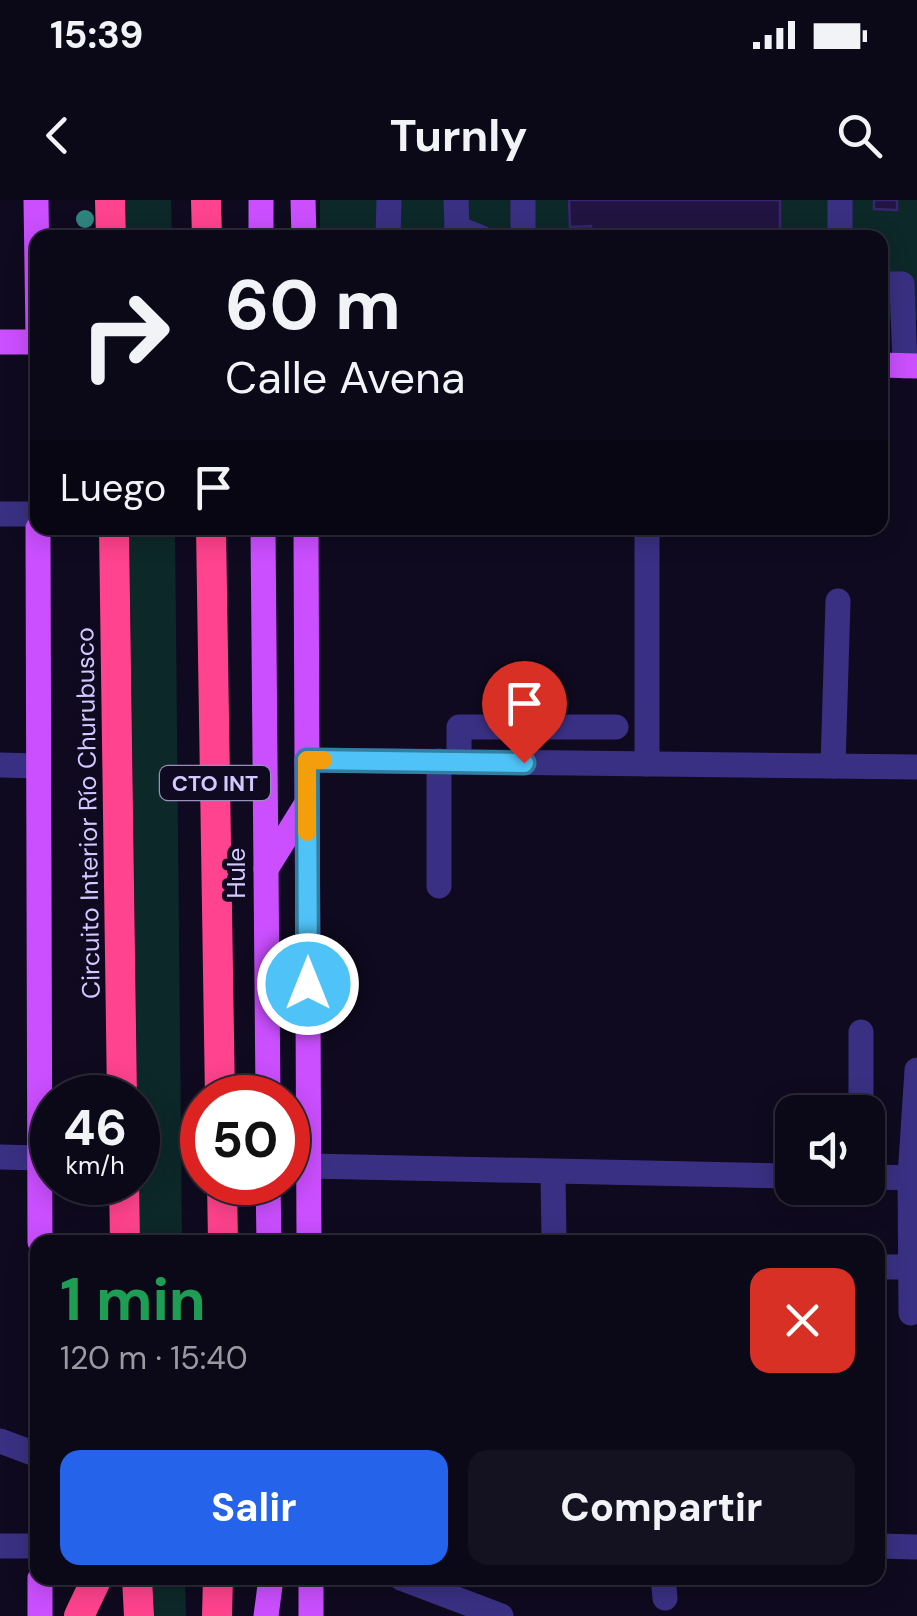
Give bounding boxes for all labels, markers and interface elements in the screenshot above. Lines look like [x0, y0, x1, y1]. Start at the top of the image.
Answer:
text: 15:39 [50, 10, 143, 60]
text: Turnly [390, 106, 527, 165]
icon: back [30, 108, 85, 163]
icon: search [832, 108, 887, 163]
text: 60 m [225, 260, 401, 351]
icon: right [60, 270, 190, 400]
text: Calle Avena [225, 348, 465, 407]
icon: arrive [186, 460, 241, 515]
text: Luego [60, 463, 166, 513]
street label: Circuito Interior Río Churubusco [68, 627, 108, 999]
pin [482, 661, 567, 764]
icon: arrive [497, 676, 552, 731]
road number: CTO INT [160, 766, 270, 800]
street label: Hule [220, 847, 253, 899]
position arrow [256, 932, 360, 1036]
speed limit sign: 50 [180, 1075, 310, 1205]
text: 46 [63, 1095, 127, 1161]
map controls [775, 1095, 885, 1205]
button: sound [775, 1095, 885, 1205]
text: km/h [65, 1149, 125, 1182]
text: 1 min [60, 1260, 206, 1339]
button: close [750, 1268, 855, 1373]
text: 120 m · 15:40 [60, 1337, 248, 1379]
button: Salir [60, 1450, 448, 1565]
button: Compartir [468, 1450, 855, 1565]

